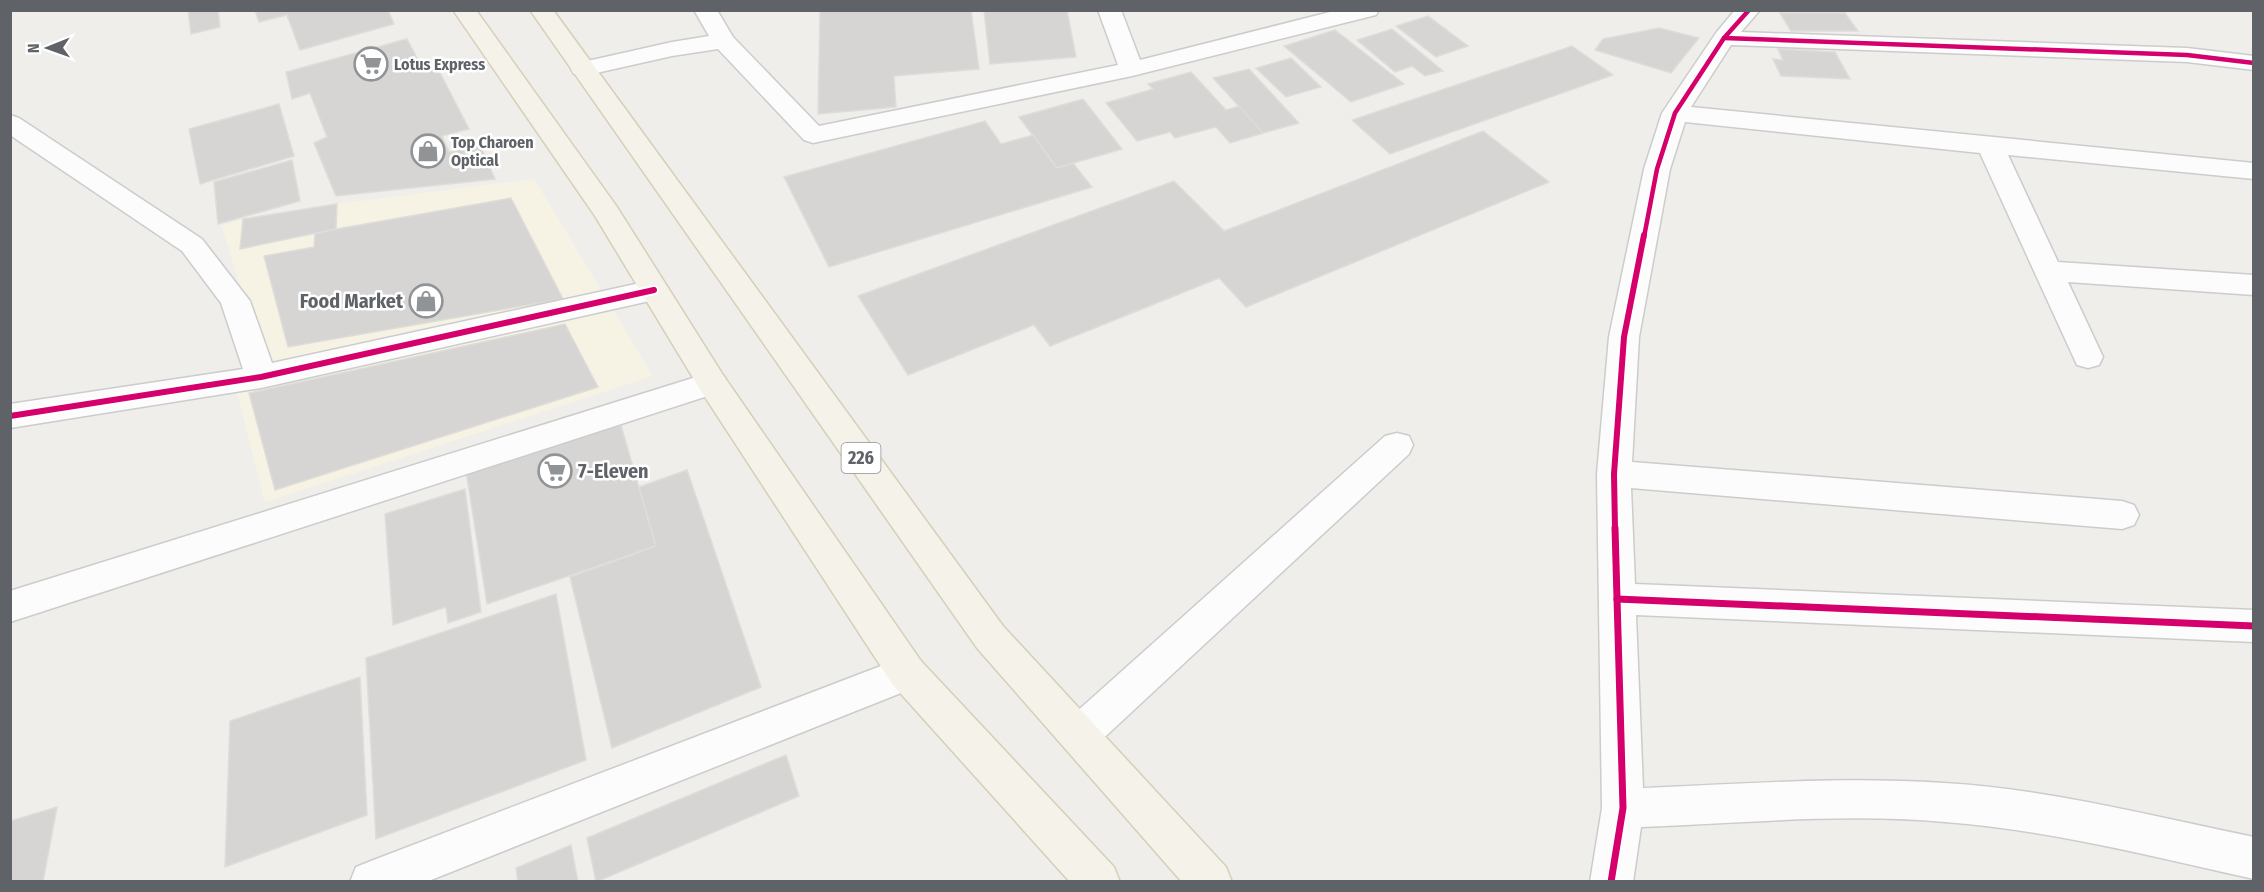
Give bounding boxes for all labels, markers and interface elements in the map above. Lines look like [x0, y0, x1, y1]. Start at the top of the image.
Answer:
north arrow [18, 18, 78, 78]
text: N [24, 43, 43, 53]
supermarket icon: Lotus Express [353, 46, 389, 82]
place label: Lotus Express [394, 55, 485, 74]
shop icon: Top Charoen Optical [410, 133, 446, 169]
place label: Top Charoen Optical [451, 133, 534, 170]
shop icon: Food Market [408, 283, 444, 319]
place label: Food Market [300, 289, 404, 313]
road number: 226 [842, 443, 880, 473]
supermarket icon: 7-Eleven [537, 453, 573, 489]
place label: 7-Eleven [578, 459, 649, 483]

